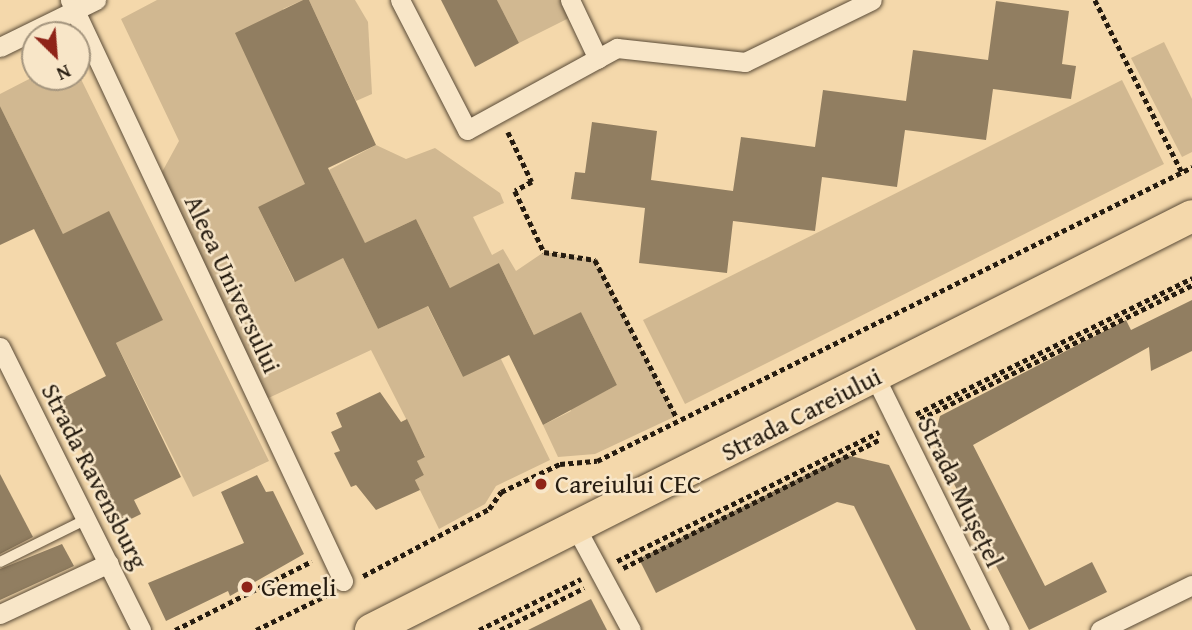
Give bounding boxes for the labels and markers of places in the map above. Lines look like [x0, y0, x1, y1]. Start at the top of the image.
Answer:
place label: Careiului CEC [555, 468, 701, 500]
marker: Careiului CEC [533, 476, 549, 492]
place label: Gemeli [261, 571, 337, 603]
marker: Gemeli [239, 579, 255, 595]

